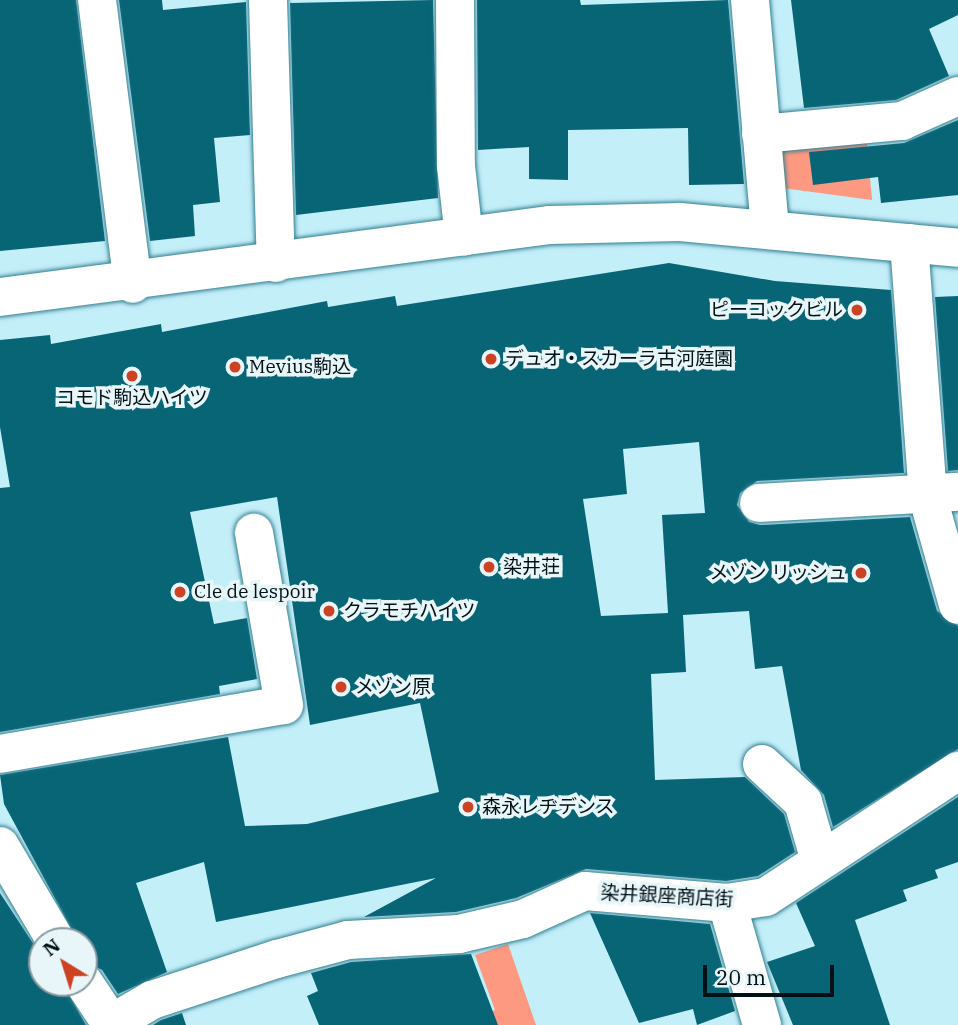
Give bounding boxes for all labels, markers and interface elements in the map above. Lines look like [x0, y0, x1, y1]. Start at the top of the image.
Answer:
place label: ピーコックビル [710, 299, 843, 321]
marker: ピーコックビル [849, 302, 865, 318]
place label: デュオ・スカーラ古河庭園 [505, 348, 733, 370]
marker: デュオ・スカーラ古河庭園 [483, 351, 499, 367]
place label: Mevius駒込 [249, 356, 351, 378]
marker: Mevius駒込 [227, 359, 243, 375]
marker: コモド駒込ハイツ [124, 368, 140, 384]
place label: コモド駒込ハイツ [56, 387, 208, 409]
place label: 染井荘 [503, 556, 560, 578]
marker: 染井荘 [481, 559, 497, 575]
place label: メゾン リッシュ [710, 562, 847, 584]
marker: メゾン リッシュ [853, 565, 869, 581]
place label: Cle de lespoir [194, 581, 315, 603]
marker: Cle de lespoir [172, 584, 188, 600]
place label: クラモチハイツ [343, 600, 476, 622]
marker: クラモチハイツ [321, 603, 337, 619]
place label: メゾン原 [355, 676, 431, 698]
marker: メゾン原 [333, 679, 349, 695]
place label: 森永レヂデンス [482, 796, 615, 818]
marker: 森永レヂデンス [460, 799, 476, 815]
street label: 染井銀座商店街 [600, 881, 734, 911]
north arrow [28, 927, 98, 997]
text: N [38, 933, 65, 961]
scale bar [706, 951, 837, 995]
text: 20 m [716, 963, 766, 991]

